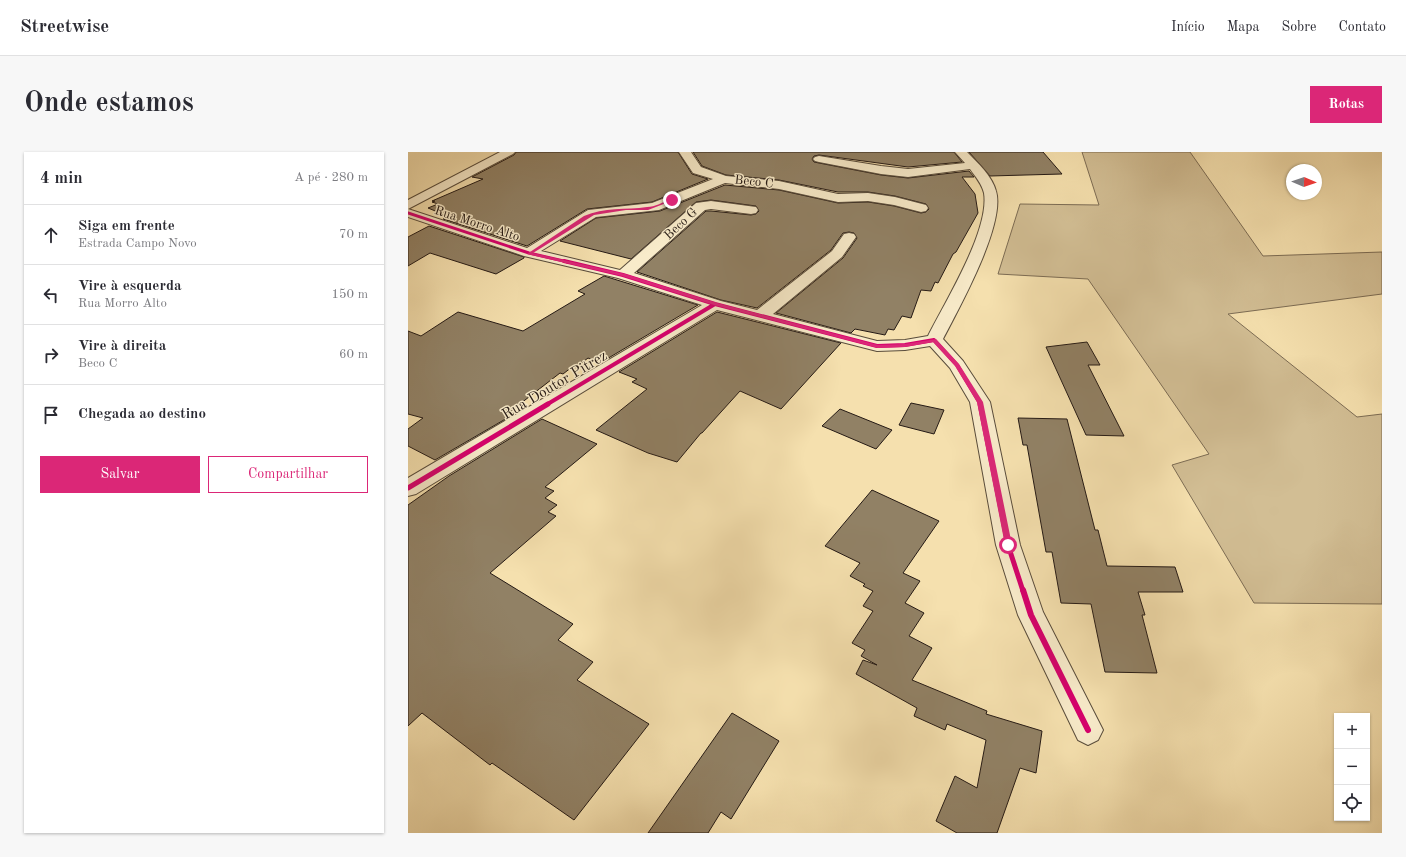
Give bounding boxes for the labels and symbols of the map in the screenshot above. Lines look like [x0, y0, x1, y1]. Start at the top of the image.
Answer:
north arrow [1286, 164, 1322, 200]
street label: Beco C [734, 173, 774, 191]
route end [663, 191, 681, 209]
street label: Rua Morro Alto [433, 204, 521, 244]
street label: Beco G [662, 206, 700, 242]
street label: Rua Doutor Pitrez [500, 349, 610, 423]
route start [999, 536, 1017, 554]

